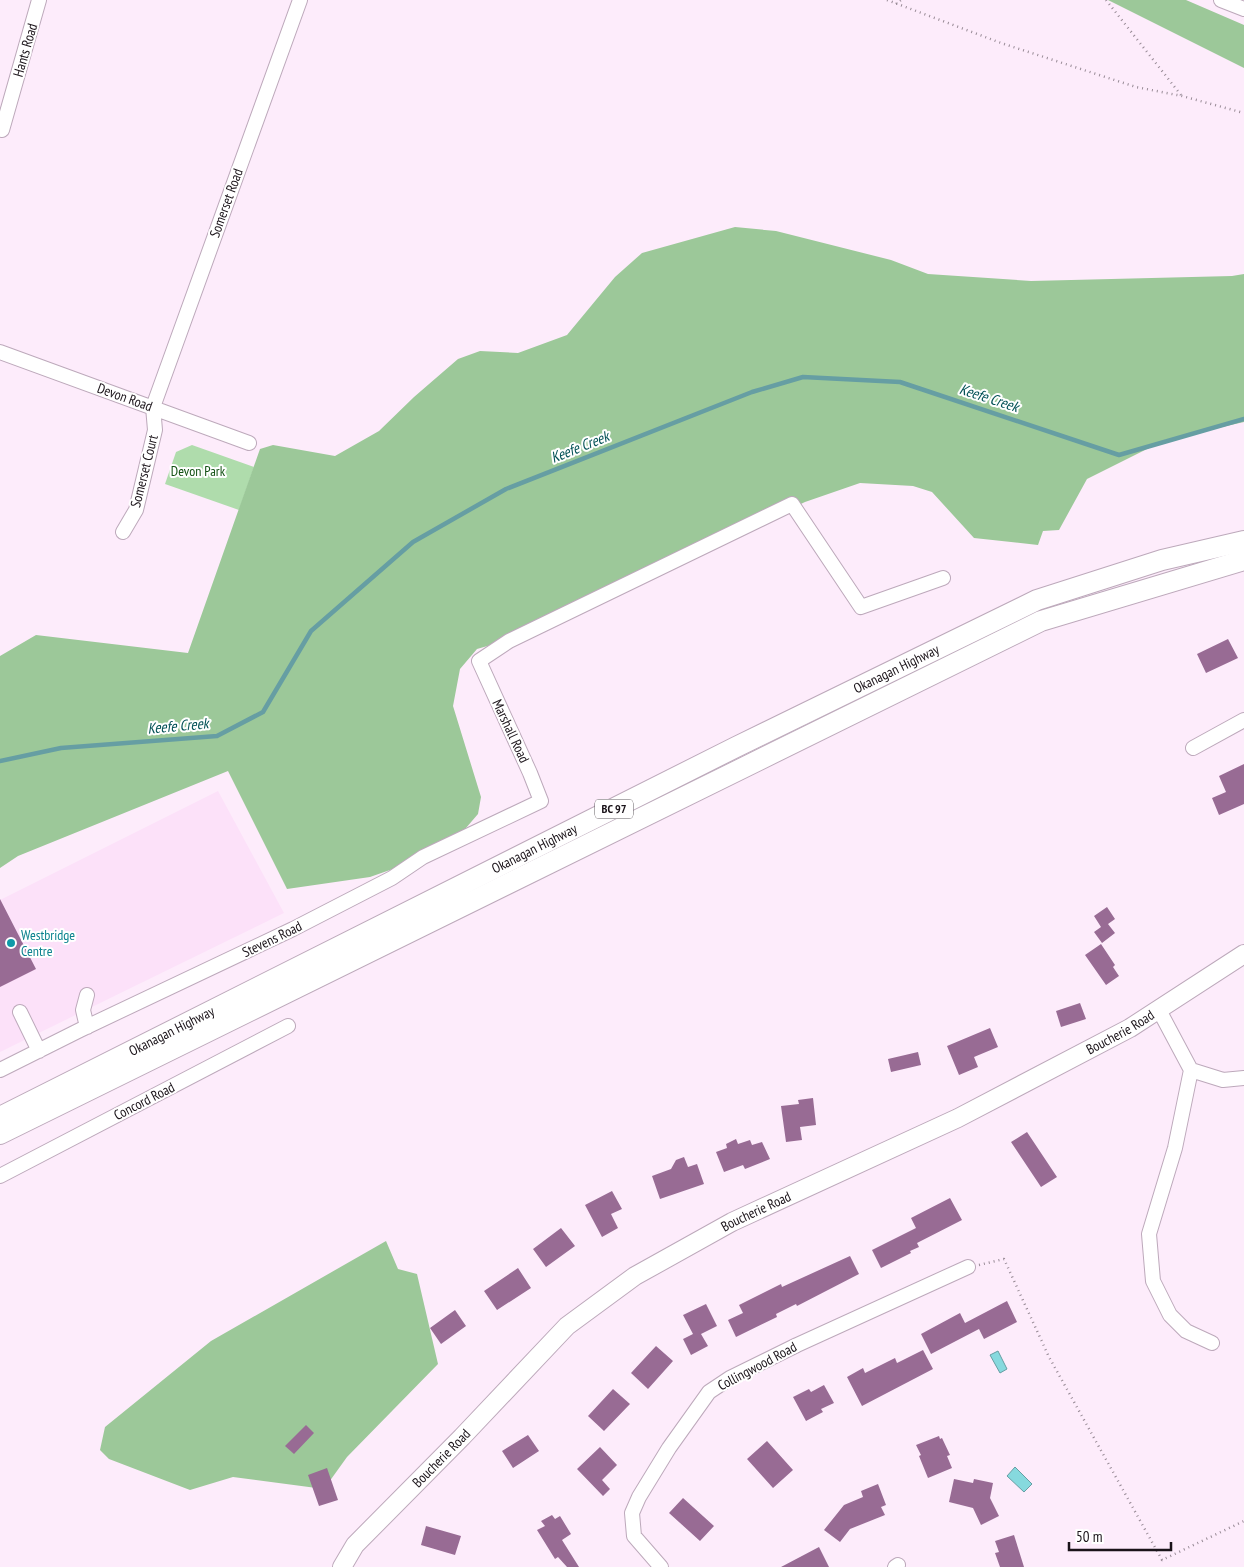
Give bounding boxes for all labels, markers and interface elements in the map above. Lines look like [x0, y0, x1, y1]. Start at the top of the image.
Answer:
street label: Hants Road [9, 21, 41, 79]
street label: Somerset Road [205, 166, 247, 240]
street label: Devon Road [95, 379, 155, 415]
water label: Keefe Creek [957, 379, 1023, 417]
water label: Keefe Creek [548, 425, 614, 467]
street label: Somerset Court [126, 433, 162, 509]
park label: Devon Park [171, 462, 226, 480]
street label: Okanagan Highway [850, 640, 943, 697]
street label: Marshall Road [488, 696, 534, 766]
water label: Keefe Creek [147, 713, 211, 738]
road number: BC 97 [595, 800, 633, 819]
street label: Okanagan Highway [489, 819, 581, 877]
street label: Stevens Road [239, 917, 305, 961]
place label: Westbridge Centre [21, 926, 75, 960]
marker: Westbridge Centre [5, 937, 17, 949]
street label: Okanagan Highway [126, 1001, 218, 1060]
street label: Boucherie Road [1083, 1006, 1157, 1058]
street label: Concord Road [111, 1078, 177, 1124]
street label: Boucherie Road [718, 1187, 794, 1235]
street label: Collingwood Road [714, 1338, 800, 1394]
street label: Boucherie Road [408, 1425, 474, 1491]
scale bar [1069, 1520, 1172, 1552]
text: 50 m [1076, 1527, 1102, 1546]

